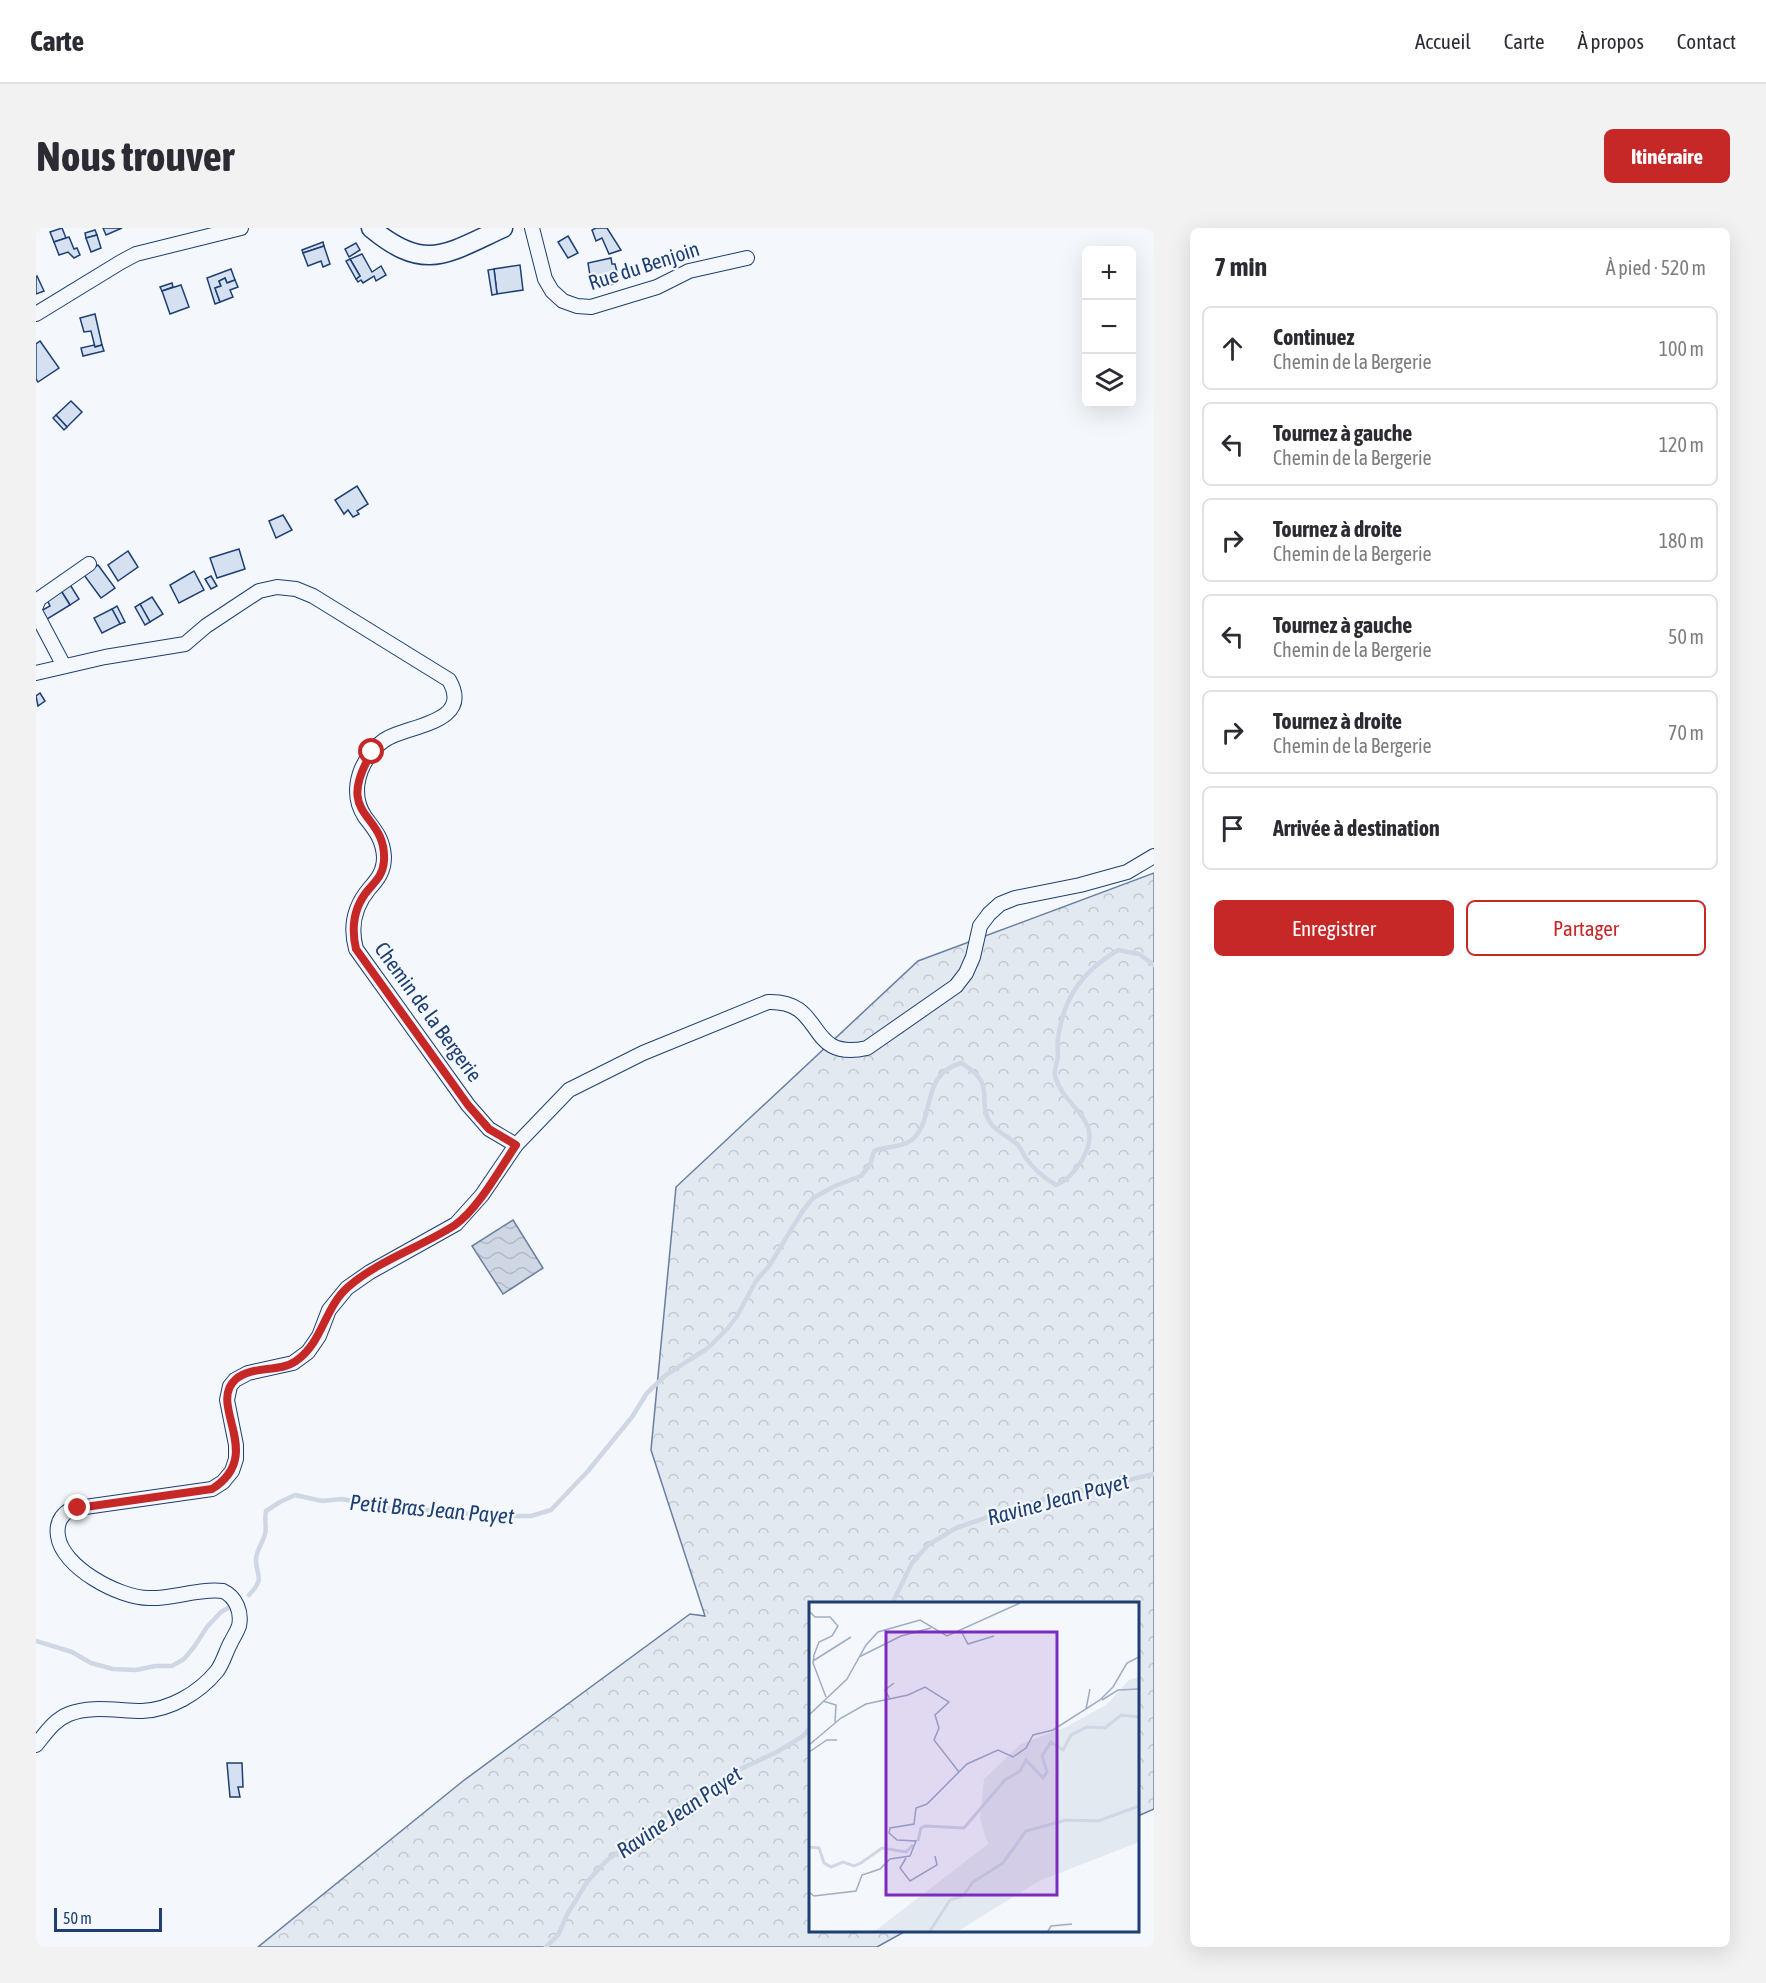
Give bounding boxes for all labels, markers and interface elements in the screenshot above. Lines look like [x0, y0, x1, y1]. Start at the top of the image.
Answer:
text: Carte [30, 25, 84, 57]
text: Accueil [1415, 29, 1471, 53]
text: Carte [1504, 29, 1544, 53]
text: À propos [1577, 29, 1644, 53]
text: Contact [1677, 29, 1736, 53]
button: Itinéraire [1604, 129, 1730, 183]
text: Nous trouver [36, 132, 234, 180]
street label: Rue du Benjoin [585, 236, 702, 294]
map controls [1082, 246, 1136, 408]
button: + [1082, 246, 1136, 300]
text: 7 min [1214, 252, 1267, 282]
text: À pied · 520 m [1606, 256, 1706, 279]
button: − [1082, 300, 1136, 354]
text: Continuez [1273, 324, 1355, 350]
icon: ahead [1216, 332, 1249, 365]
text: 100 m [1659, 337, 1704, 360]
text: Chemin de la Bergerie [1273, 350, 1432, 373]
button: layers [1082, 354, 1136, 408]
text: Tournez à gauche [1273, 420, 1412, 446]
icon: left [1216, 428, 1249, 461]
text: 120 m [1659, 433, 1704, 456]
text: Chemin de la Bergerie [1273, 446, 1432, 469]
text: Tournez à droite [1273, 516, 1402, 542]
icon: right [1216, 524, 1249, 557]
text: 180 m [1659, 529, 1704, 552]
text: Chemin de la Bergerie [1273, 542, 1432, 565]
text: Tournez à gauche [1273, 612, 1412, 638]
icon: left [1216, 620, 1249, 653]
text: 50 m [1668, 625, 1704, 648]
text: Chemin de la Bergerie [1273, 638, 1432, 661]
text: Tournez à droite [1273, 708, 1402, 734]
icon: right [1216, 716, 1249, 749]
text: 70 m [1668, 721, 1704, 744]
text: Chemin de la Bergerie [1273, 734, 1432, 757]
route start [358, 738, 384, 764]
icon: arrive [1216, 812, 1249, 845]
text: Arrivée à destination [1273, 815, 1440, 841]
button: Enregistrer [1214, 900, 1454, 956]
button: Partager [1466, 900, 1706, 956]
street label: Chemin de la Bergerie [370, 937, 487, 1086]
water label: Ravine Jean Payet [984, 1467, 1132, 1530]
water label: Petit Bras Jean Payet [349, 1489, 516, 1529]
route end [64, 1494, 90, 1520]
inset map [809, 1602, 1139, 1932]
water label: Ravine Jean Payet [611, 1760, 747, 1863]
scale bar [54, 1905, 162, 1932]
text: 50 m [63, 1909, 92, 1927]

